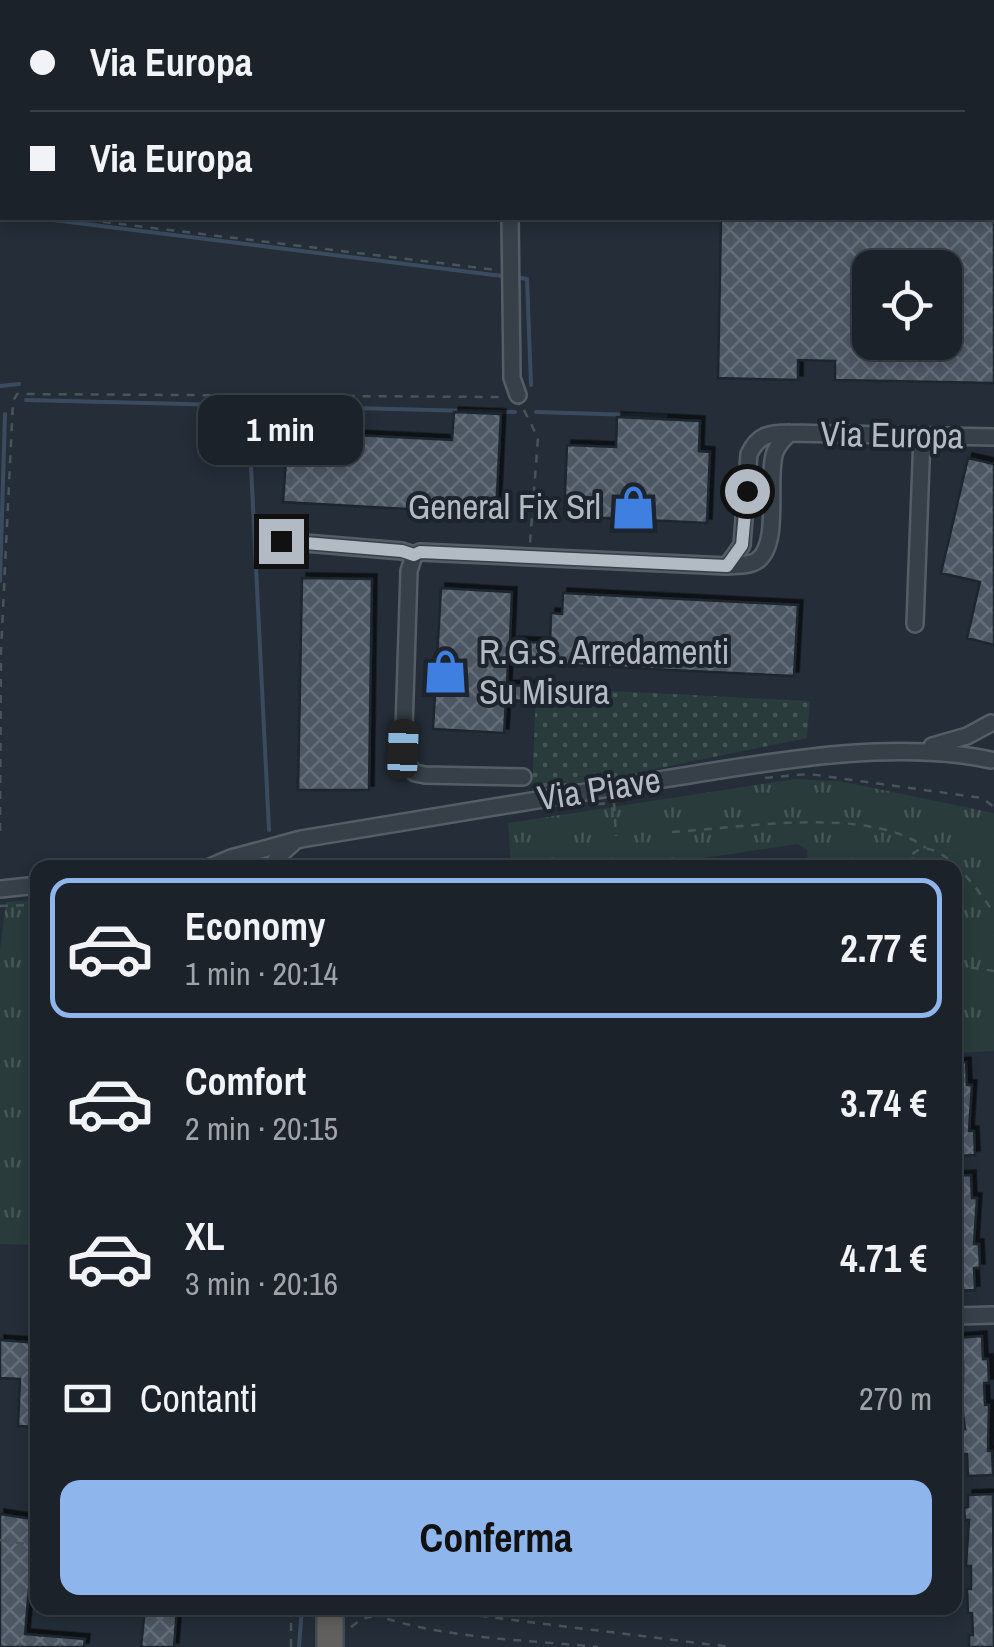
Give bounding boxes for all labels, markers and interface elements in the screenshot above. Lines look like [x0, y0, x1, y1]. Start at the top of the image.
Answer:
text: Via Europa [90, 37, 252, 88]
text: Via Europa [90, 133, 252, 184]
map controls [852, 250, 962, 360]
button: locate [852, 250, 962, 360]
callout: 1 min [198, 396, 364, 466]
text: 1 min [246, 408, 315, 451]
street label: Via Europa [820, 410, 964, 459]
route start [725, 469, 770, 514]
place label: General Fix Srl [408, 483, 601, 530]
shop icon: General Fix Srl [610, 483, 658, 531]
route end [259, 519, 304, 564]
place label: R.G.S. Arredamenti Su Misura [479, 628, 729, 715]
shop icon: R.G.S. Arredamenti Su Misura [422, 648, 470, 696]
car [387, 718, 419, 780]
street label: Via Piave [534, 756, 664, 821]
text: Economy [185, 901, 325, 952]
icon: car [65, 903, 155, 993]
text: 2.77 € [840, 923, 927, 974]
text: 1 min · 20:14 [185, 952, 338, 995]
text: Comfort [185, 1056, 306, 1107]
icon: car [65, 1058, 155, 1148]
text: 3.74 € [840, 1078, 927, 1129]
text: 2 min · 20:15 [185, 1107, 338, 1150]
text: XL [185, 1211, 225, 1262]
icon: car [65, 1213, 155, 1303]
text: 4.71 € [840, 1233, 927, 1284]
text: 3 min · 20:16 [185, 1262, 338, 1305]
icon: cash [60, 1371, 115, 1426]
text: Contanti [140, 1373, 258, 1424]
text: 270 m [859, 1377, 932, 1420]
button: Conferma [60, 1480, 932, 1595]

